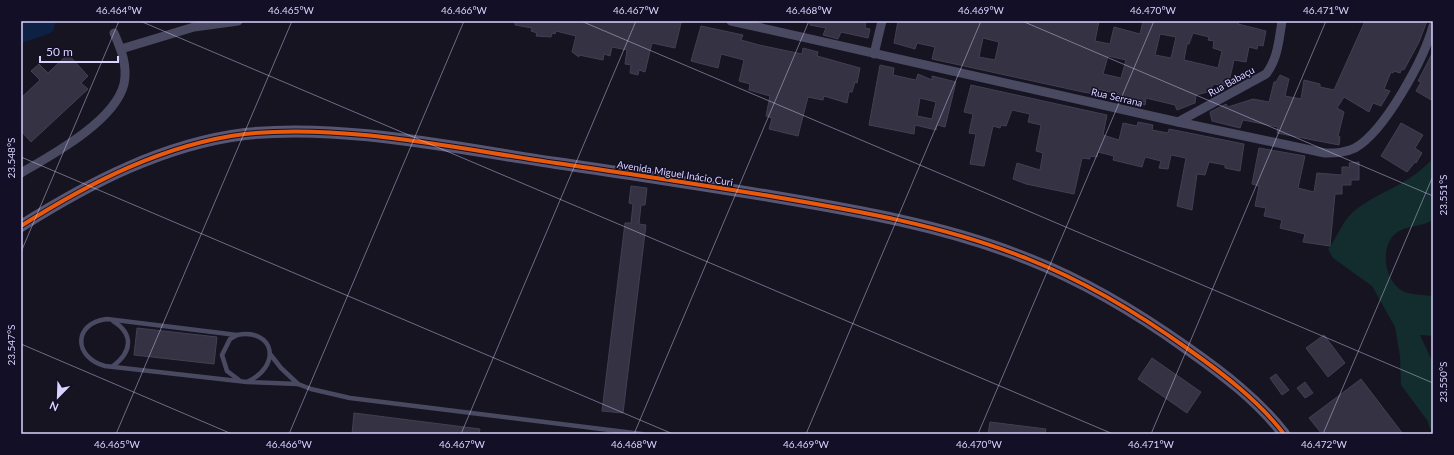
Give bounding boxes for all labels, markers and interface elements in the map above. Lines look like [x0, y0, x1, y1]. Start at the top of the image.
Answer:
text: 46.464°W [96, 4, 143, 16]
text: 46.465°W [268, 4, 315, 16]
text: 46.466°W [441, 4, 488, 16]
text: 46.467°W [613, 4, 660, 16]
text: 46.468°W [786, 4, 833, 16]
text: 46.469°W [958, 4, 1005, 16]
text: 46.470°W [1130, 4, 1177, 16]
text: 46.471°W [1303, 4, 1350, 16]
scale bar [40, 38, 118, 64]
text: 50 m [46, 44, 73, 59]
street label: Rua Babaçu [1206, 63, 1256, 99]
street label: Rua Serrana [1090, 85, 1144, 109]
text: 23.548°S [5, 138, 17, 178]
street label: Avenida Miguel Inácio Curi [616, 158, 734, 188]
text: 23.551°S [1437, 175, 1449, 215]
text: 23.547°S [5, 325, 17, 365]
text: 23.550°S [1437, 362, 1449, 402]
north arrow [38, 377, 78, 417]
text: N [47, 399, 60, 414]
text: 46.465°W [94, 438, 141, 450]
text: 46.466°W [266, 438, 313, 450]
text: 46.467°W [439, 438, 486, 450]
text: 46.468°W [611, 438, 658, 450]
text: 46.469°W [783, 438, 830, 450]
text: 46.470°W [956, 438, 1003, 450]
text: 46.471°W [1128, 438, 1175, 450]
text: 46.472°W [1301, 438, 1348, 450]

